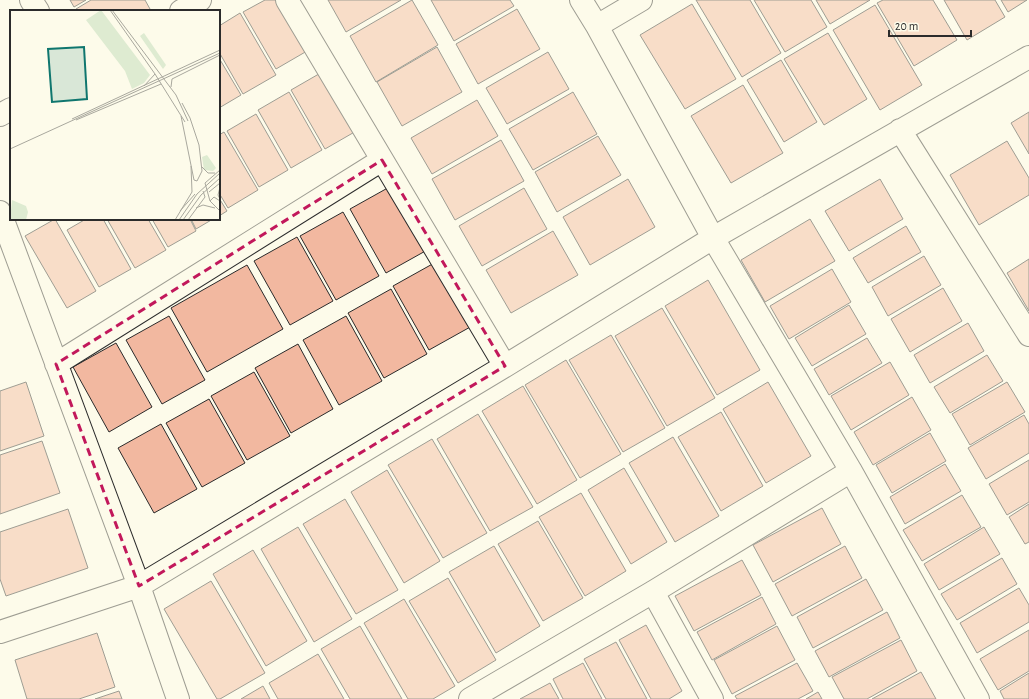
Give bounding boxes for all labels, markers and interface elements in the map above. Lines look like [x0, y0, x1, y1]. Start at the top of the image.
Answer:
inset map [10, 10, 220, 220]
scale bar [889, 12, 971, 38]
text: 20 m [895, 20, 918, 32]

